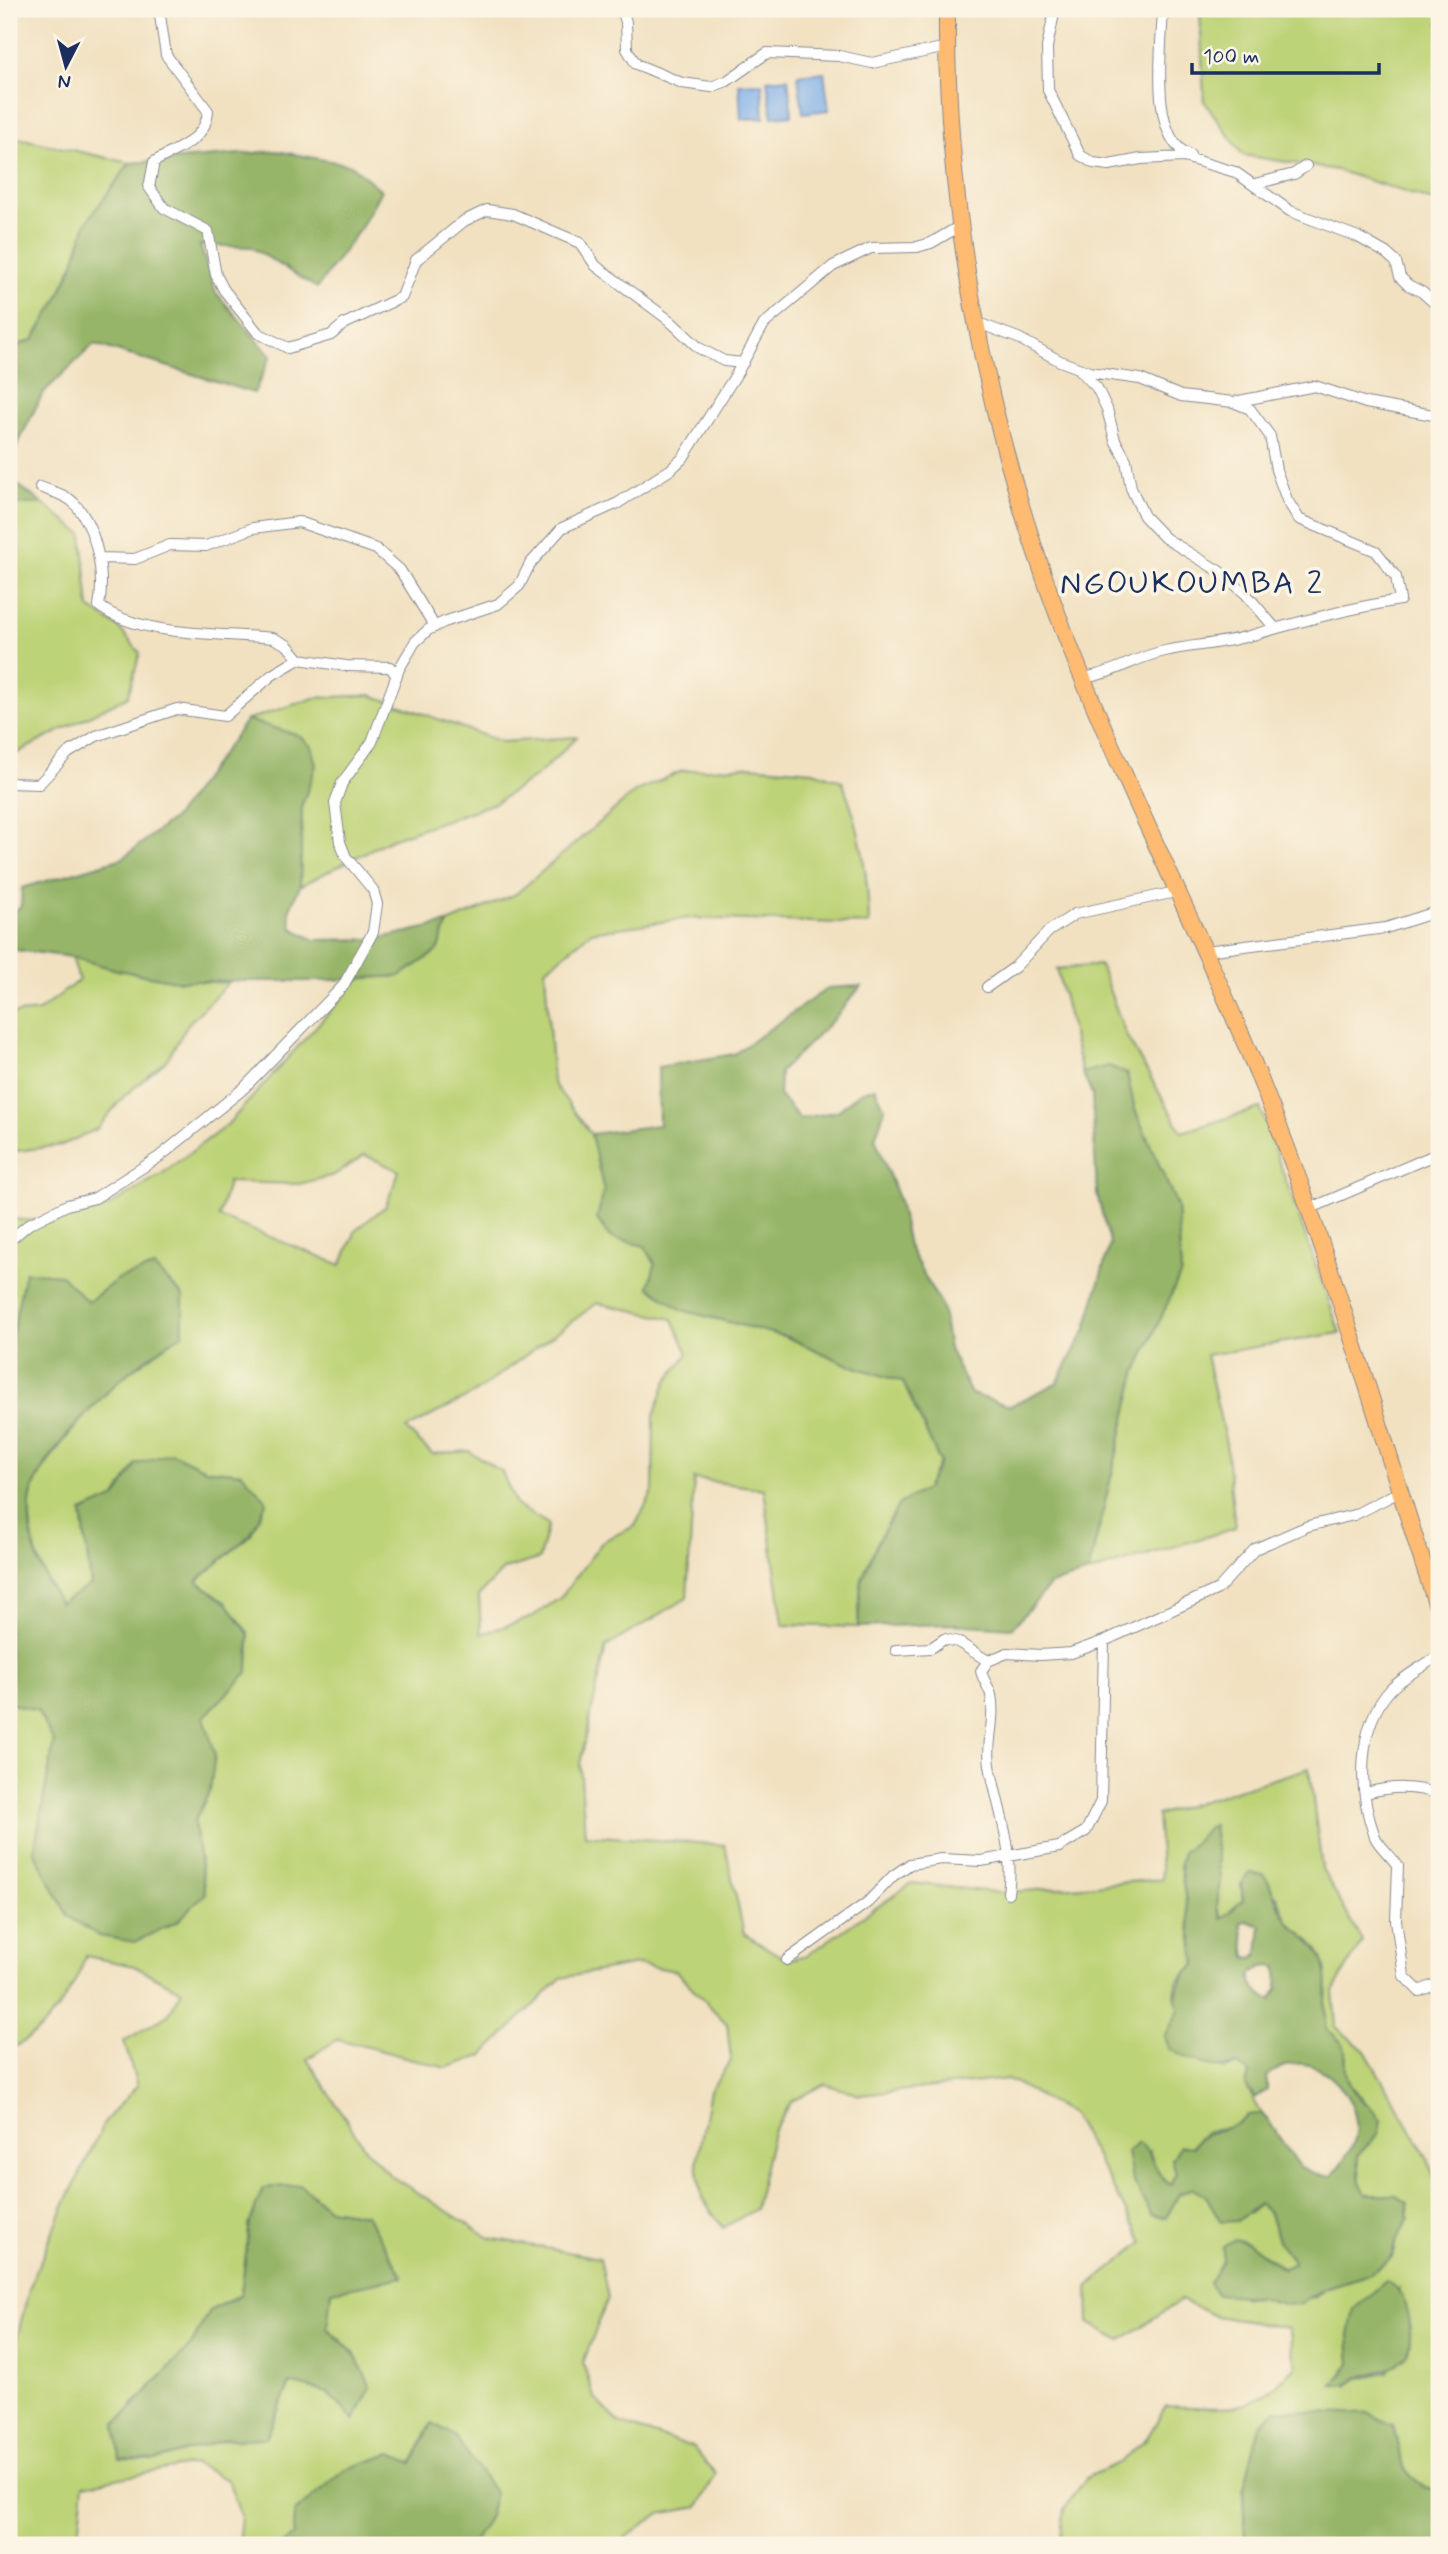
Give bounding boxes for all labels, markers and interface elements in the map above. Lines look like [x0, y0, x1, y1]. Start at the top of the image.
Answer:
north arrow [32, 32, 102, 102]
scale bar [1192, 32, 1380, 76]
text: 100 m [1203, 43, 1259, 71]
text: N [57, 68, 72, 95]
district label: NGOUKOUMBA 2 [1060, 563, 1324, 605]

